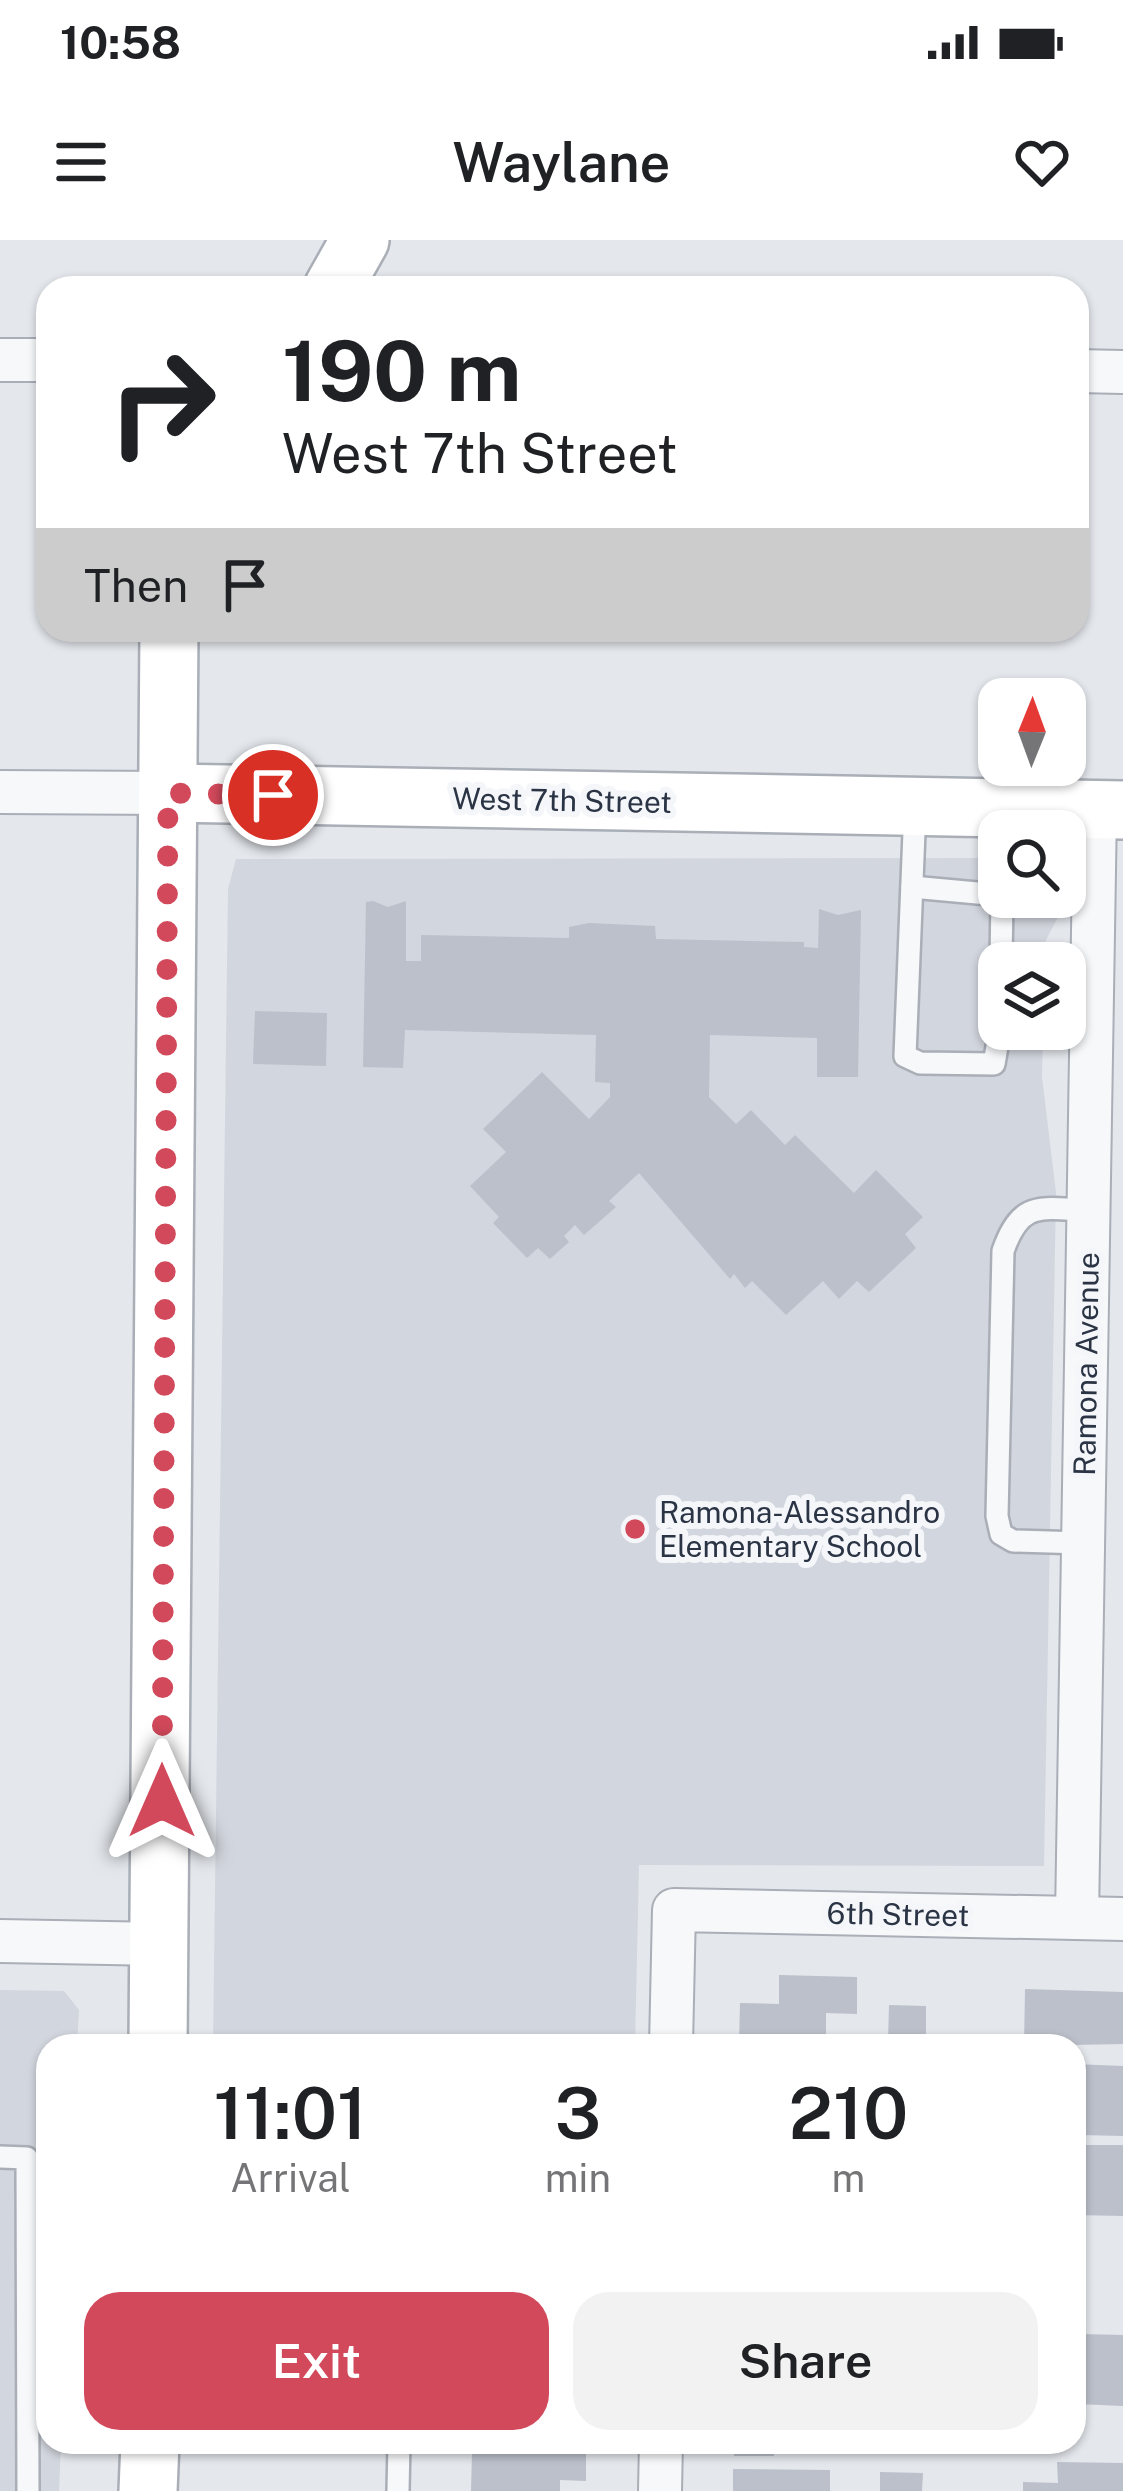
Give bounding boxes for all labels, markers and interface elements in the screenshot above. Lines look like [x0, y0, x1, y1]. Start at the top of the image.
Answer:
text: 10:58 [60, 16, 181, 69]
icon: menu [48, 129, 114, 195]
icon: heart [1009, 129, 1075, 195]
text: Waylane [453, 131, 670, 194]
text: 190 m [282, 321, 521, 420]
icon: right [84, 324, 240, 480]
text: West 7th Street [282, 422, 678, 485]
icon: arrive [212, 552, 278, 618]
text: Then [84, 559, 188, 612]
north arrow [978, 678, 1086, 786]
map controls [978, 678, 1086, 1050]
pin [222, 744, 324, 846]
icon: arrive [240, 762, 306, 828]
street label: West 7th Street [452, 780, 672, 820]
button: search [978, 810, 1086, 918]
button: layers [978, 942, 1086, 1050]
street label: Ramona Avenue [1066, 1252, 1106, 1476]
place label: Ramona-Alessandro Elementary School [659, 1494, 940, 1564]
marker: Ramona-Alessandro Elementary School [622, 1516, 648, 1542]
position arrow [99, 1738, 225, 1864]
street label: 6th Street [826, 1895, 970, 1933]
text: 11:01 [214, 2071, 367, 2155]
text: 3 [554, 2071, 601, 2155]
text: 210 [788, 2071, 908, 2155]
text: Arrival [230, 2155, 351, 2201]
text: min [545, 2155, 611, 2201]
text: m [832, 2155, 865, 2201]
button: Exit [84, 2292, 549, 2430]
button: Share [573, 2292, 1038, 2430]

